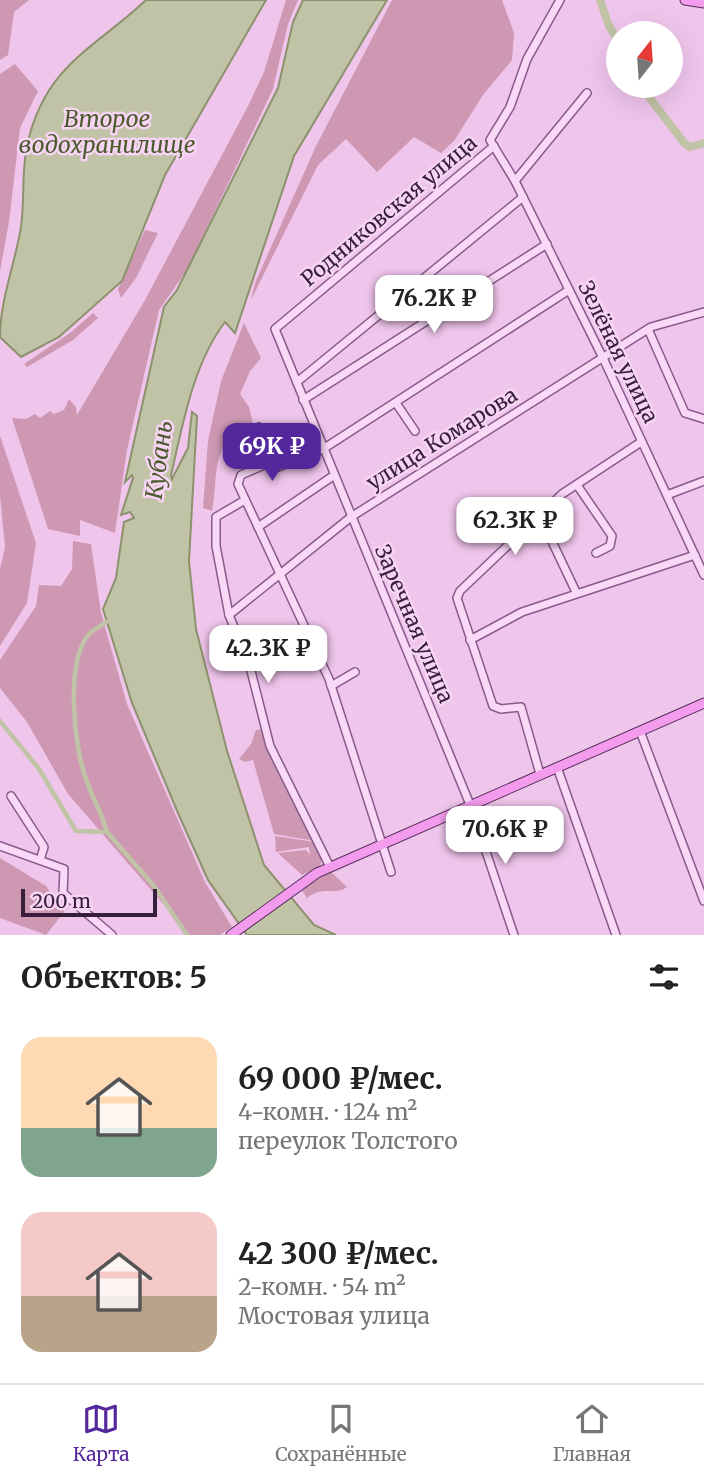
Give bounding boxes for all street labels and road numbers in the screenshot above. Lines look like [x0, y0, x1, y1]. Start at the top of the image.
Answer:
street label: Родниковская улица [295, 129, 482, 292]
street label: Зелёная улица [572, 276, 665, 427]
street label: улица Комарова [361, 381, 522, 496]
street label: Заречная улица [369, 541, 460, 707]

